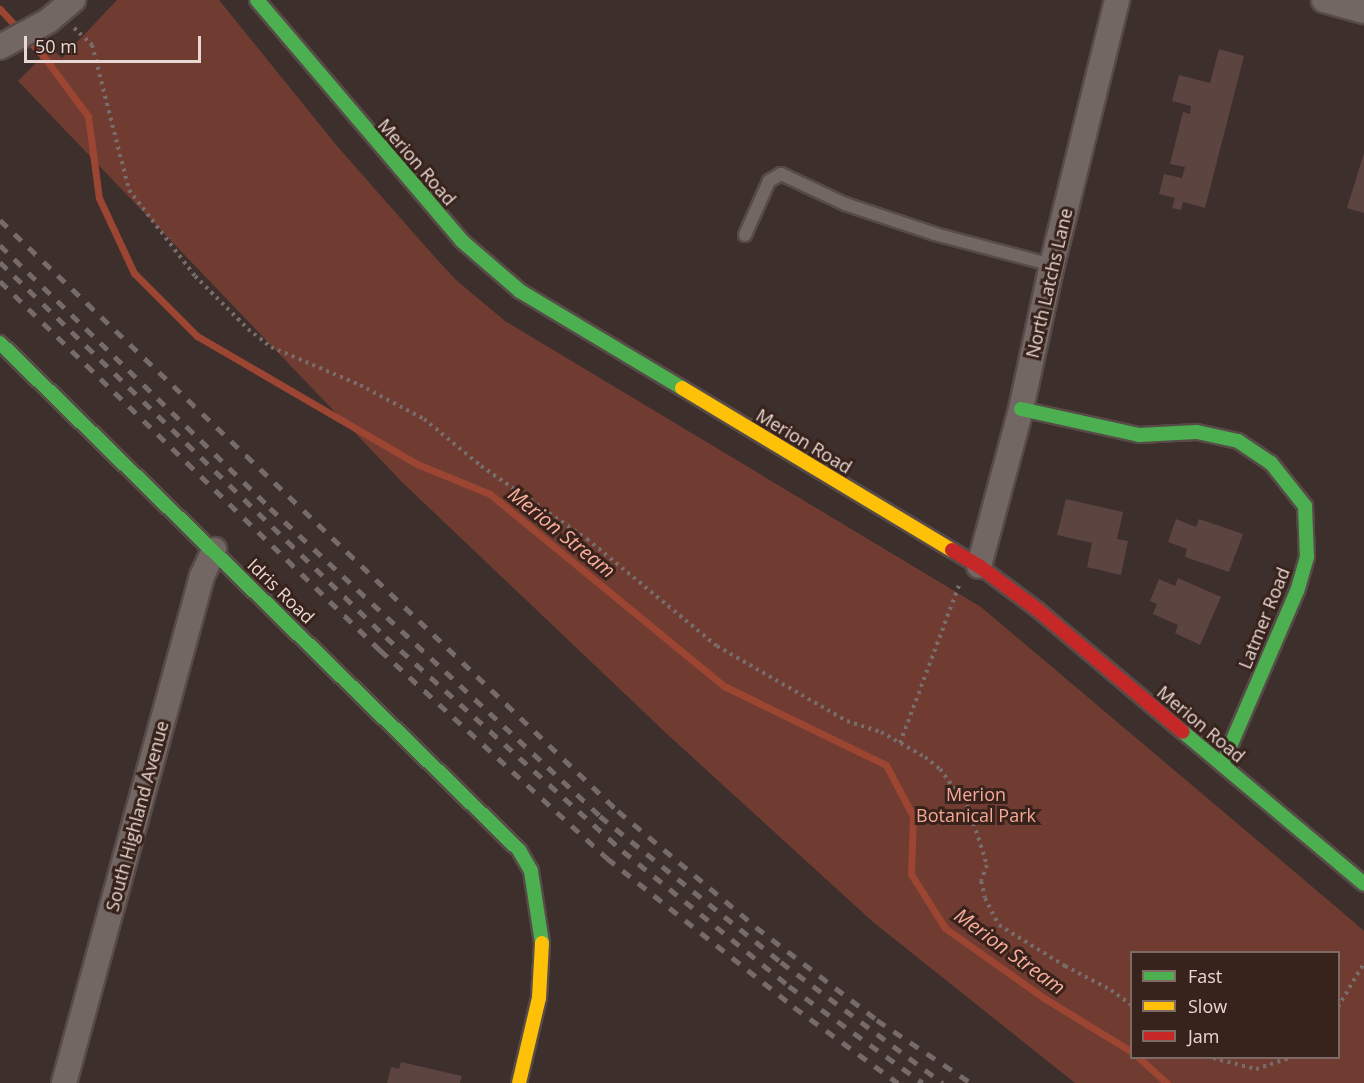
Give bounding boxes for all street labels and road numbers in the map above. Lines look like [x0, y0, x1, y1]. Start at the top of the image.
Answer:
street label: Merion Road [374, 114, 460, 210]
street label: North Latchs Lane [1021, 206, 1077, 360]
street label: Merion Road [752, 404, 856, 478]
street label: Idris Road [243, 554, 319, 628]
street label: Latmer Road [1234, 564, 1294, 672]
street label: Merion Road [1153, 681, 1249, 767]
street label: South Highland Avenue [101, 718, 173, 914]

